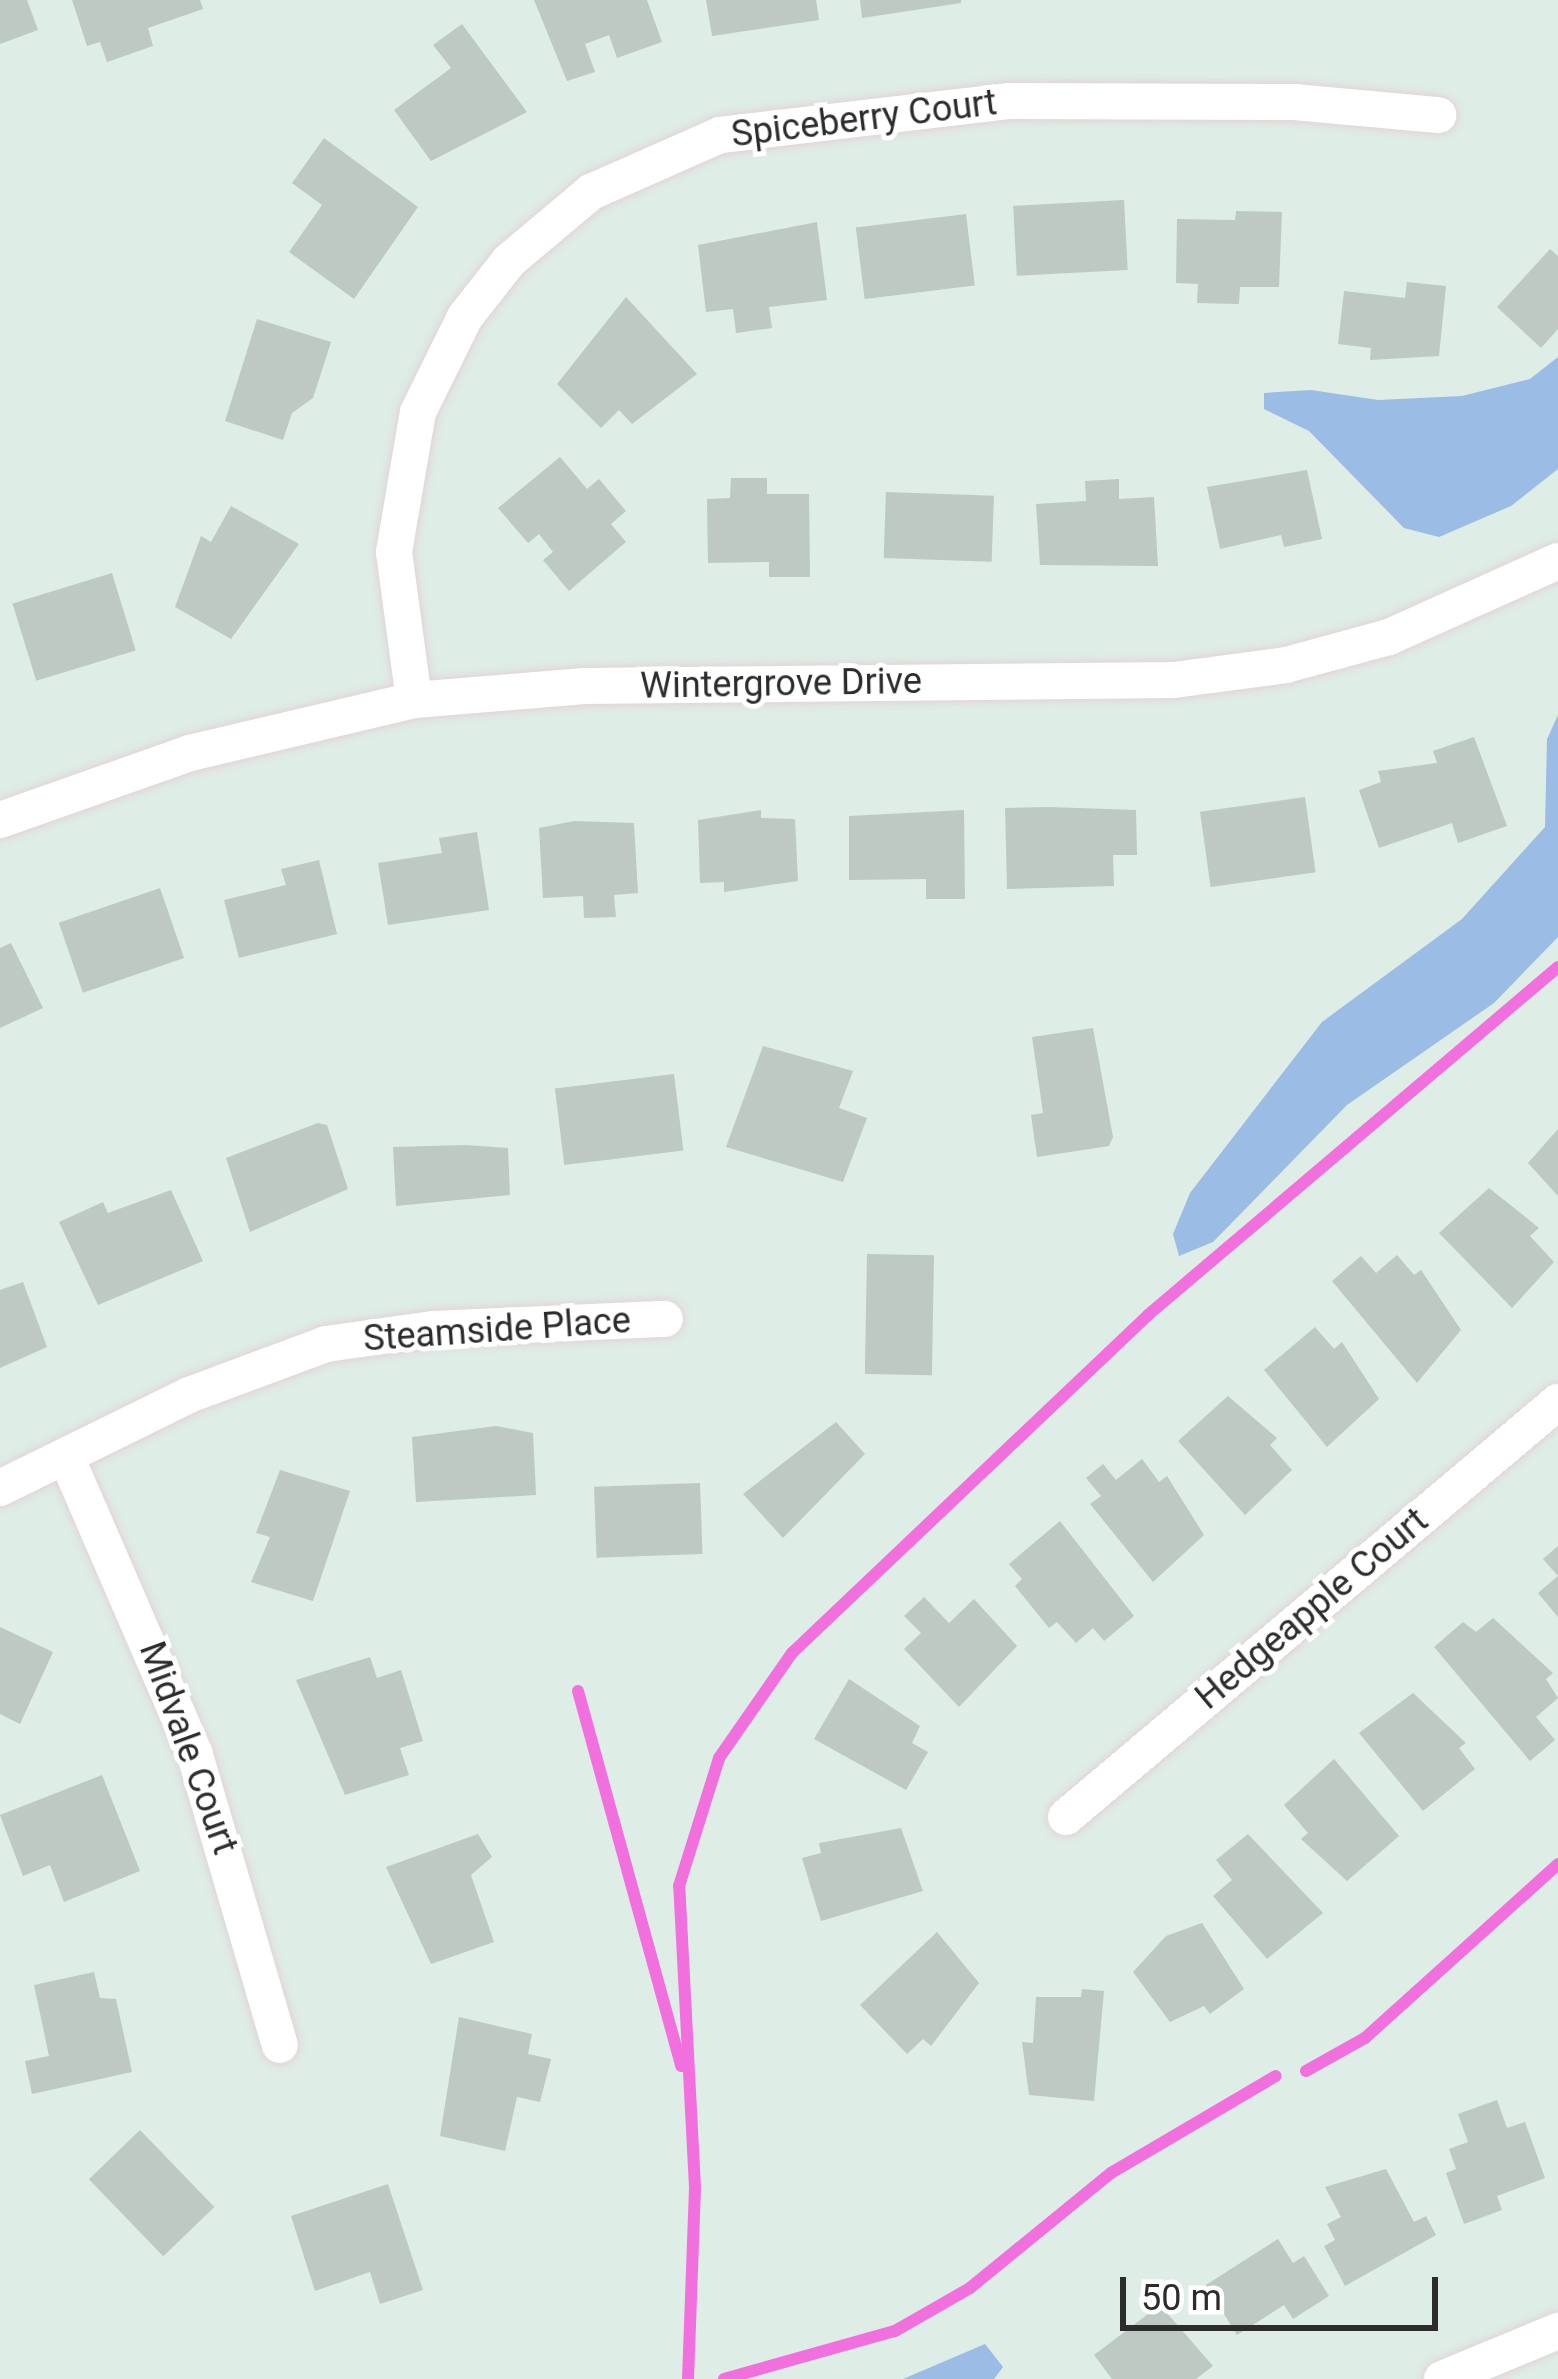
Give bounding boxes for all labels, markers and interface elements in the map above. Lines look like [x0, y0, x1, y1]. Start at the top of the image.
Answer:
street label: Spiceberry Court [729, 81, 999, 157]
street label: Wintergrove Drive [640, 660, 922, 708]
street label: Steamside Place [362, 1299, 632, 1361]
street label: Hedgeapple Court [1187, 1499, 1437, 1719]
street label: Midvale Court [130, 1636, 246, 1860]
scale bar [1126, 2253, 1444, 2327]
text: 50 m [1141, 2277, 1222, 2319]

